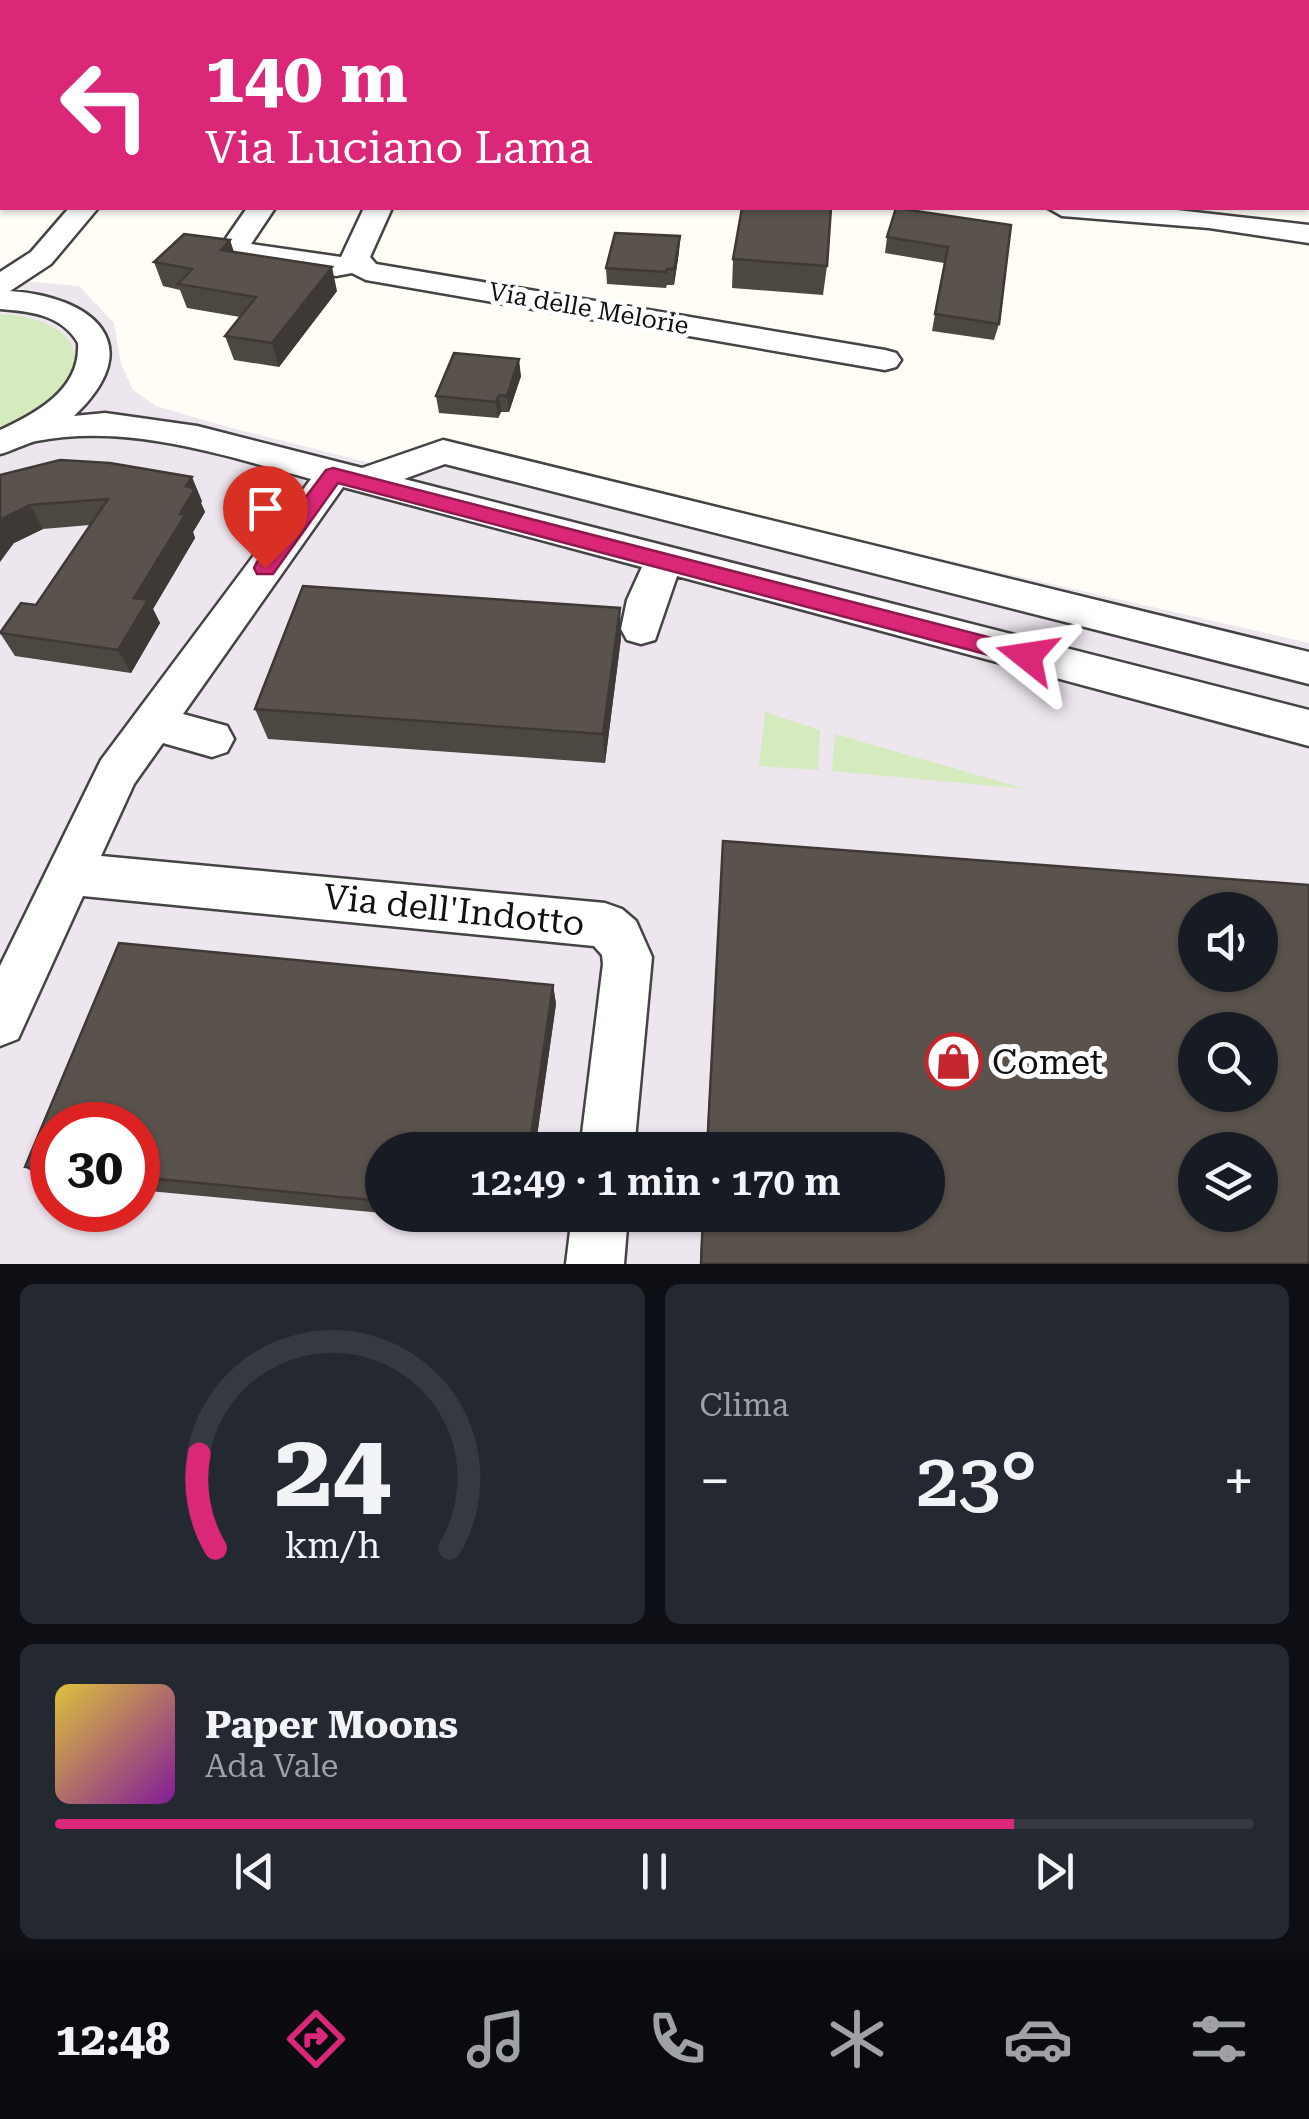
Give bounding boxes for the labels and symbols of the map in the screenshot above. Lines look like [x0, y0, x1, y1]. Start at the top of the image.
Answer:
street label: Via delle Melorie [487, 277, 691, 340]
pin [223, 466, 308, 569]
position arrow [975, 604, 1079, 708]
street label: Via dell'Indotto [321, 876, 586, 945]
shop icon: Comet [923, 1032, 983, 1092]
place label: Comet [992, 1042, 1103, 1083]
speed limit sign: 30 [30, 1102, 160, 1232]

